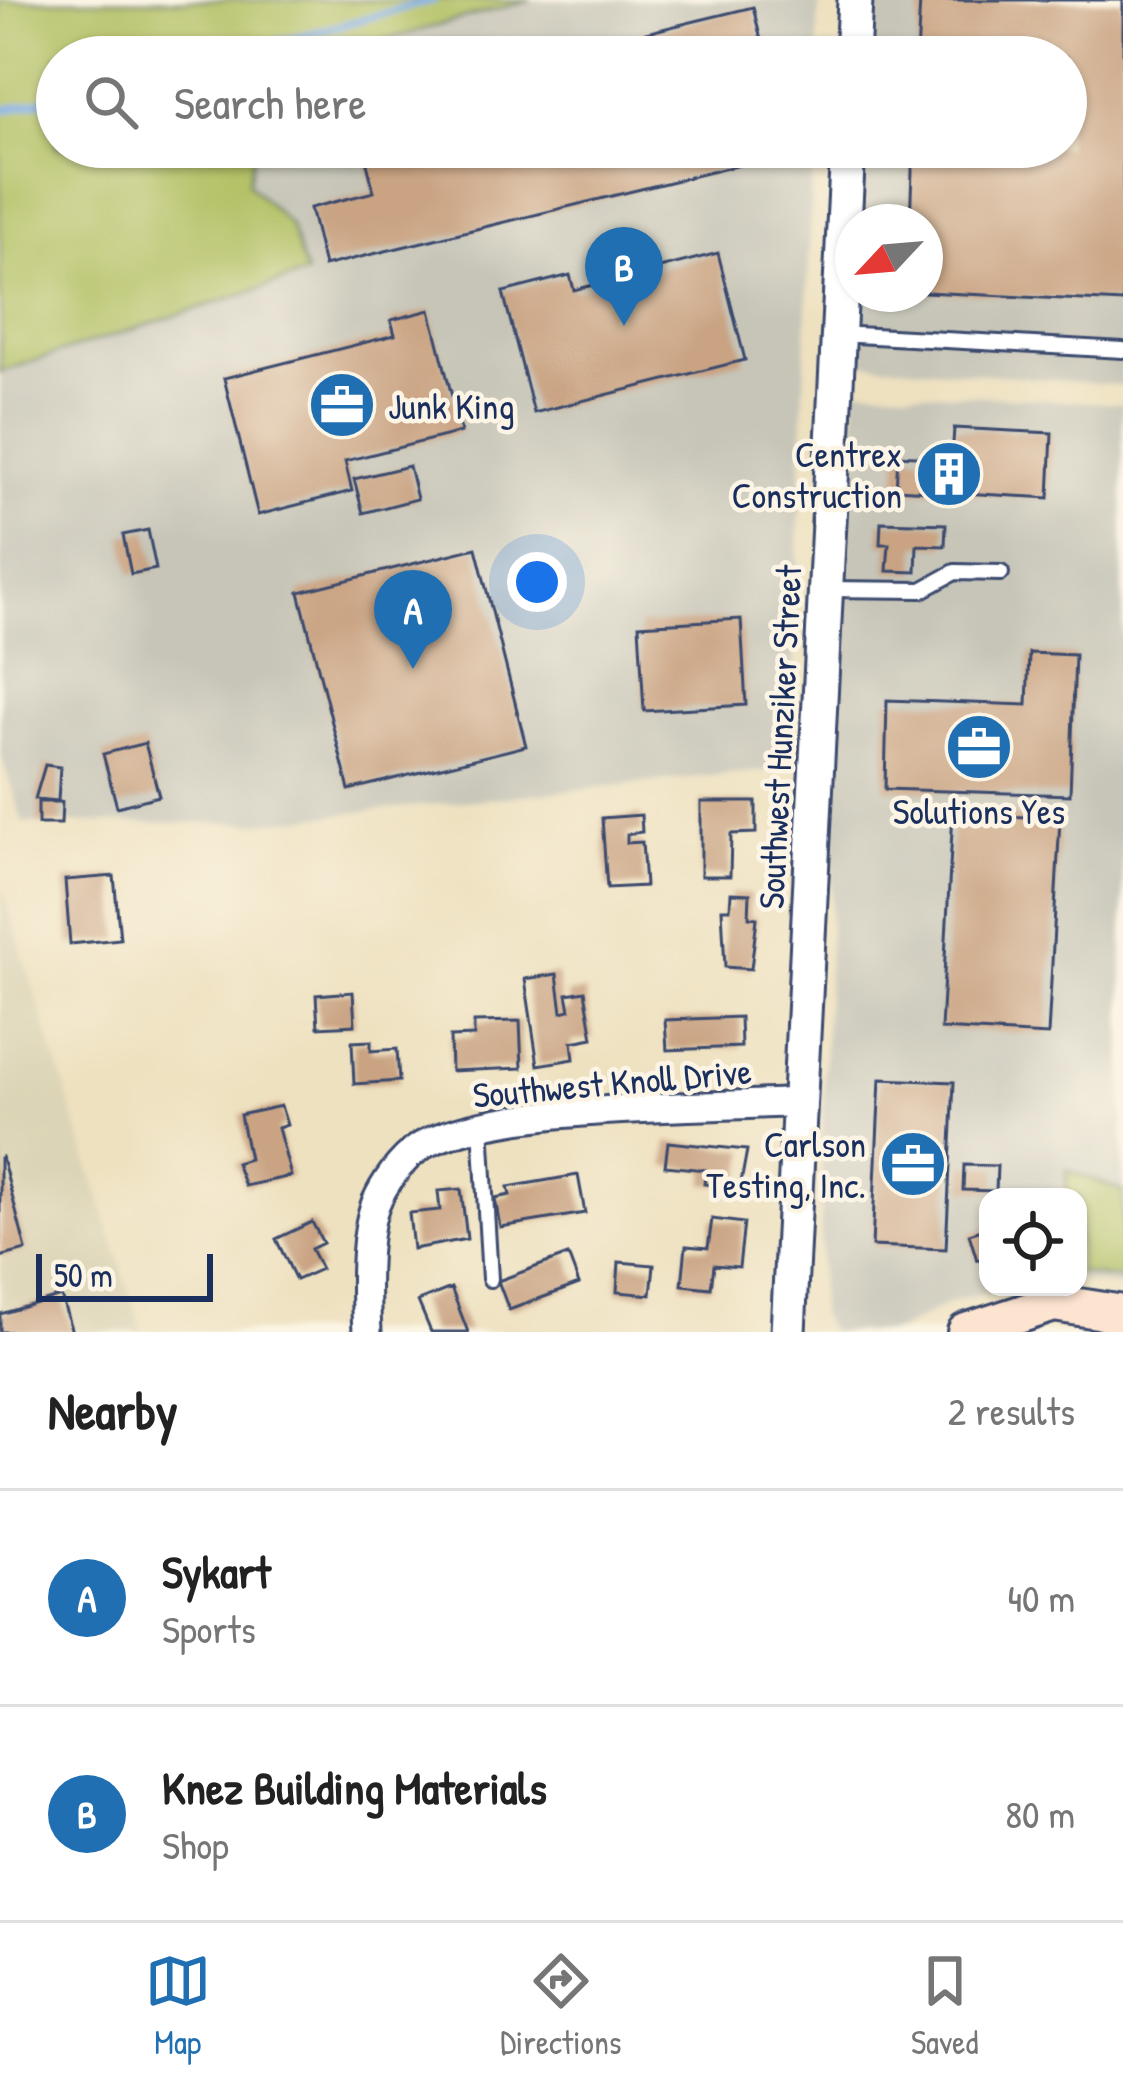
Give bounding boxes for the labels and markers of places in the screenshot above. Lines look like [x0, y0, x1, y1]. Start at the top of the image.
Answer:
pin: B [585, 227, 663, 326]
office icon: Junk King [307, 370, 377, 440]
place label: Junk King [388, 381, 514, 430]
place label: Centrex Construction [732, 429, 902, 519]
building icon: Centrex Construction [914, 439, 984, 509]
pin: A [374, 570, 452, 669]
office icon: Solutions Yes [944, 712, 1014, 782]
place label: Solutions Yes [893, 786, 1065, 835]
place label: Carlson Testing, Inc. [706, 1119, 866, 1209]
office icon: Carlson Testing, Inc. [878, 1129, 948, 1199]

